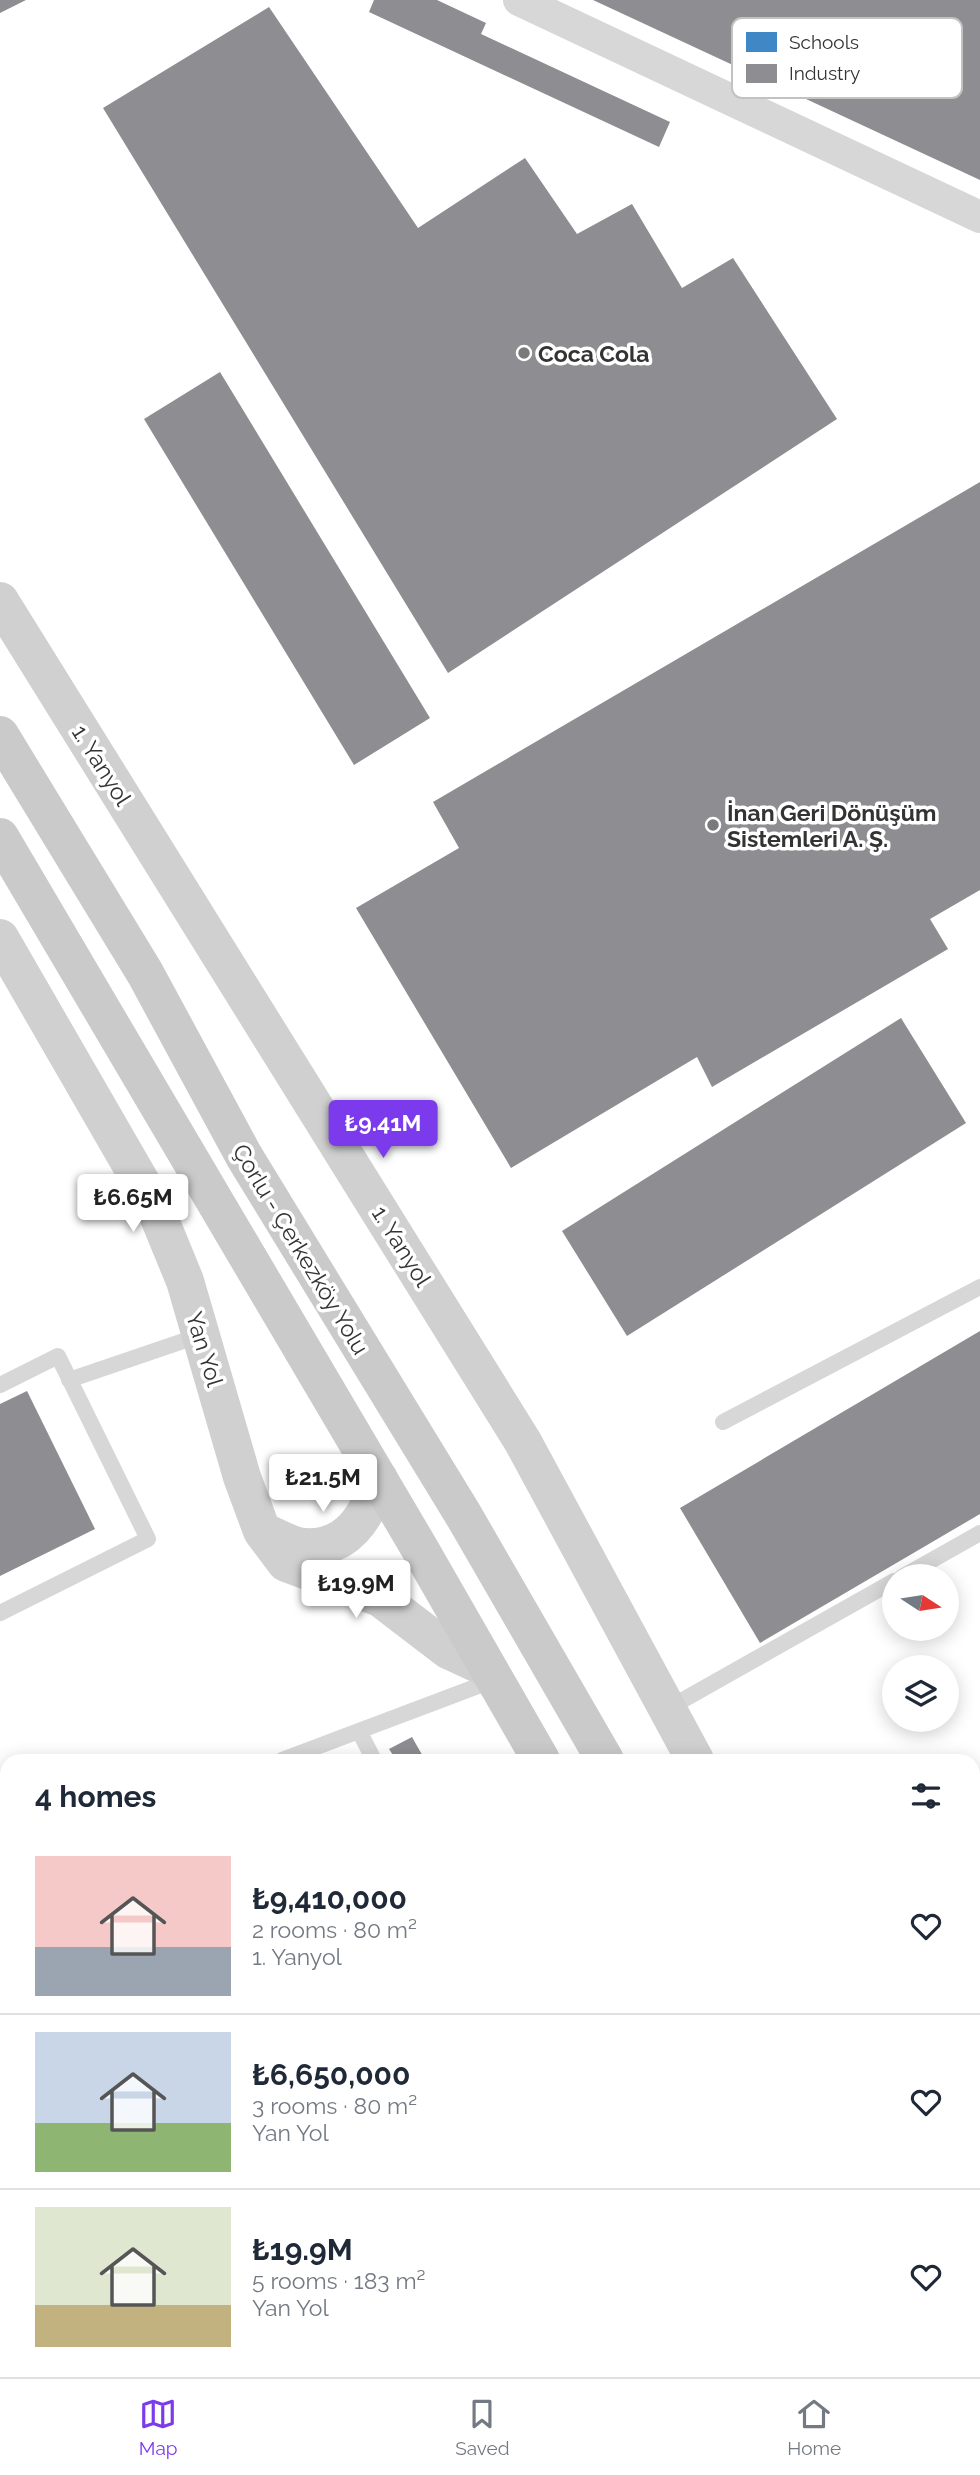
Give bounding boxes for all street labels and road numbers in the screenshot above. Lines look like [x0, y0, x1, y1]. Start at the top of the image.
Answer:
street label: 1. Yanyol [67, 720, 138, 811]
street label: Çorlu - Çerkezköy Yolu [227, 1139, 375, 1359]
street label: 1. Yanyol [367, 1201, 438, 1292]
street label: Yan Yol [181, 1308, 229, 1390]

